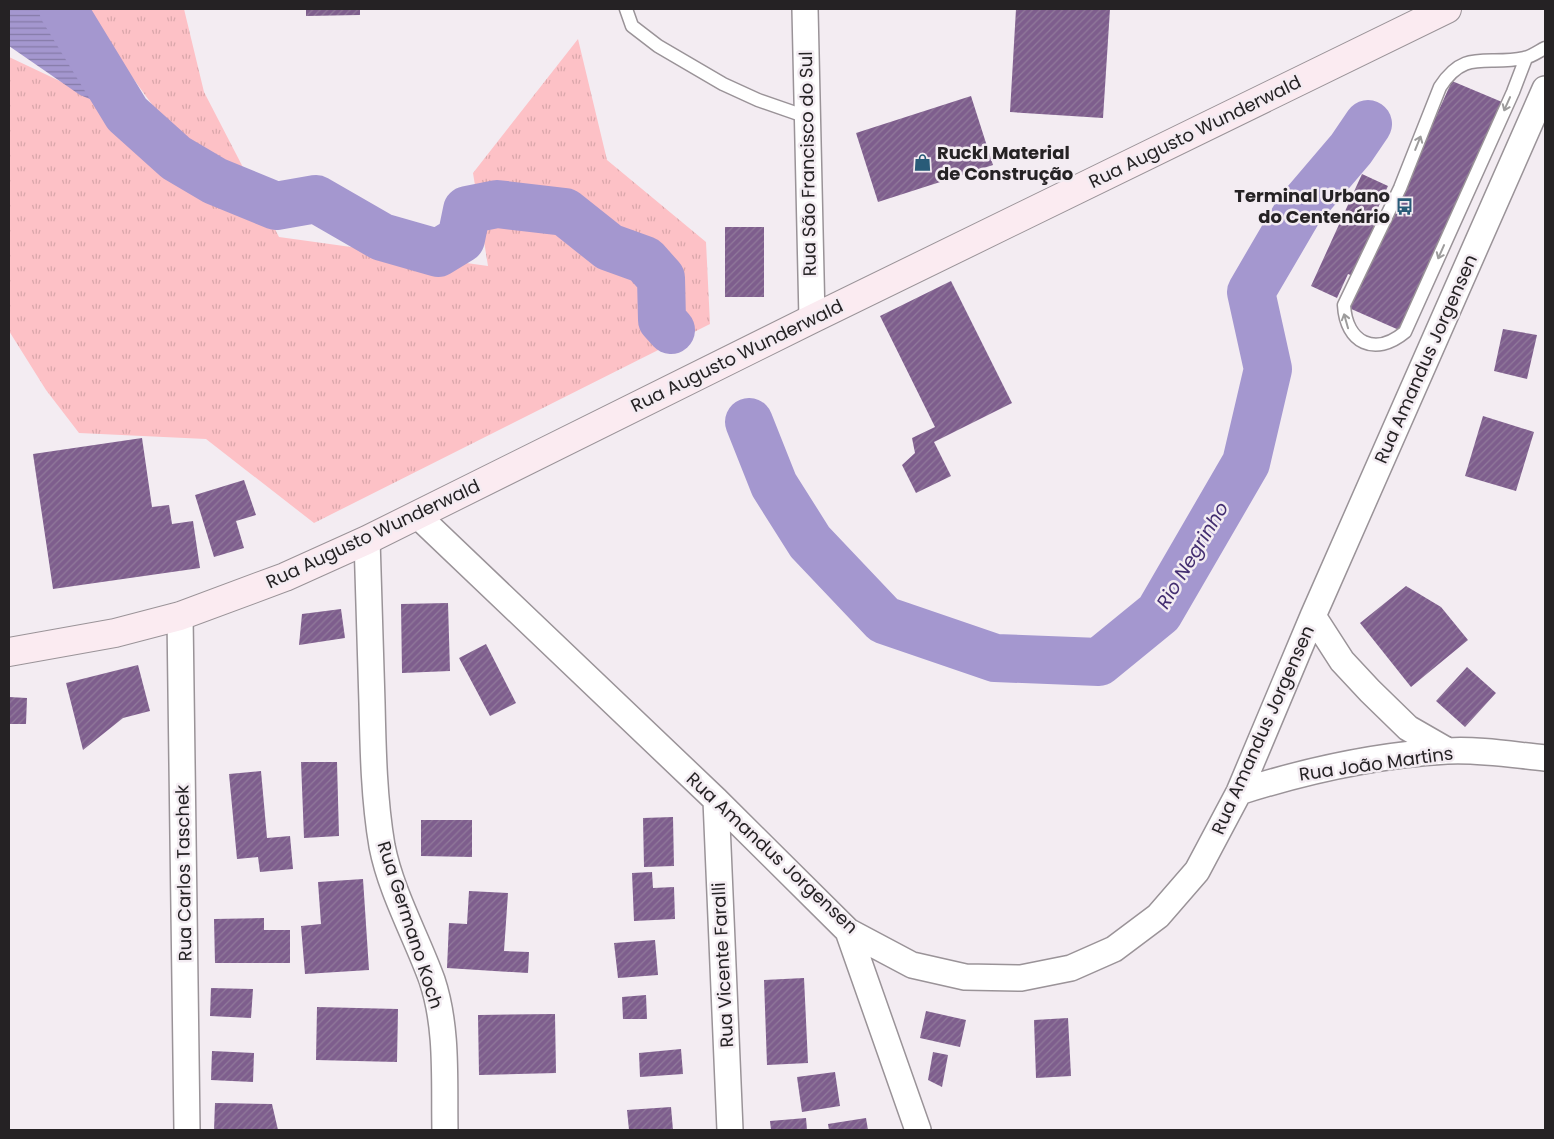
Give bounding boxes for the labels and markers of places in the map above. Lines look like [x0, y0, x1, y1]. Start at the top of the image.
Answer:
place label: Ruckl Material de Construção [937, 140, 1073, 186]
shop icon: Ruckl Material de Construção [913, 153, 933, 173]
place label: Terminal Urbano do Centenário [1234, 183, 1390, 229]
bus stop icon: Terminal Urbano do Centenário [1394, 196, 1414, 216]

